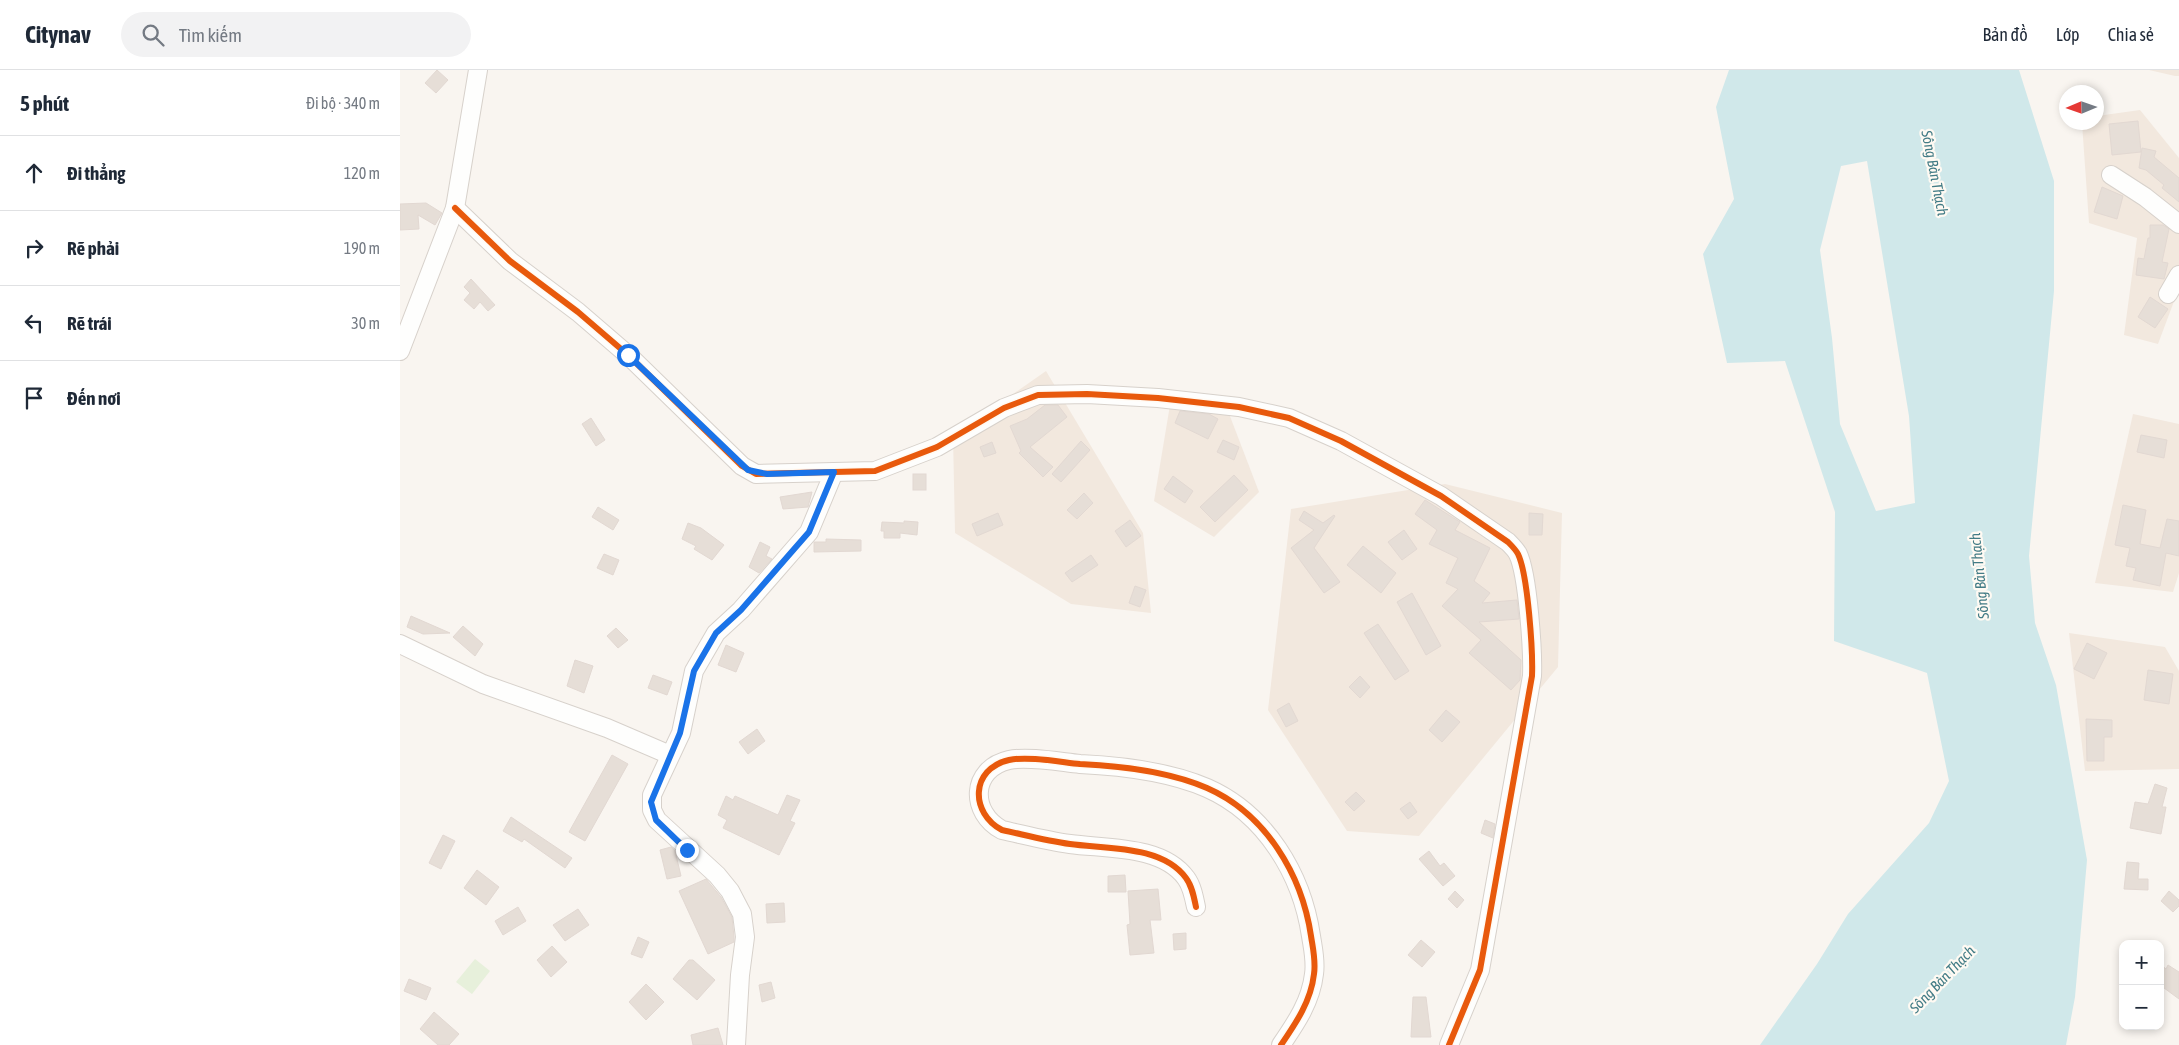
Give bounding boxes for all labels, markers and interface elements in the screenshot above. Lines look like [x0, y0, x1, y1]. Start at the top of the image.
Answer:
search box [121, 12, 471, 57]
text: Citynav [25, 21, 91, 48]
icon: search [139, 21, 167, 49]
text: Tìm kiếm [179, 24, 242, 46]
text: Bản đồ [1982, 24, 2028, 45]
text: Lớp [2056, 24, 2080, 45]
text: Chia sẻ [2108, 24, 2154, 45]
north arrow [2059, 85, 2104, 130]
text: 5 phút [20, 91, 69, 115]
text: Đi bộ · 340 m [306, 94, 380, 112]
water label: Sông Bàn Thạch [1918, 128, 1952, 217]
icon: ahead [20, 159, 48, 187]
text: Đi thẳng [67, 162, 126, 184]
text: 120 m [344, 164, 380, 182]
icon: right [20, 234, 48, 262]
text: Rẽ phải [67, 237, 119, 259]
text: 190 m [344, 239, 380, 257]
icon: left [20, 309, 48, 337]
text: Rẽ trái [67, 312, 112, 334]
text: 30 m [351, 314, 380, 332]
route start [617, 344, 640, 367]
icon: arrive [20, 384, 48, 412]
text: Đến nơi [67, 387, 121, 409]
water label: Sông Bàn Thạch [1966, 532, 1992, 621]
route end [676, 839, 699, 862]
map controls [2119, 940, 2164, 1030]
button: + [2119, 940, 2164, 985]
water label: Sông Bàn Thạch [1905, 942, 1978, 1017]
button: − [2119, 985, 2164, 1030]

